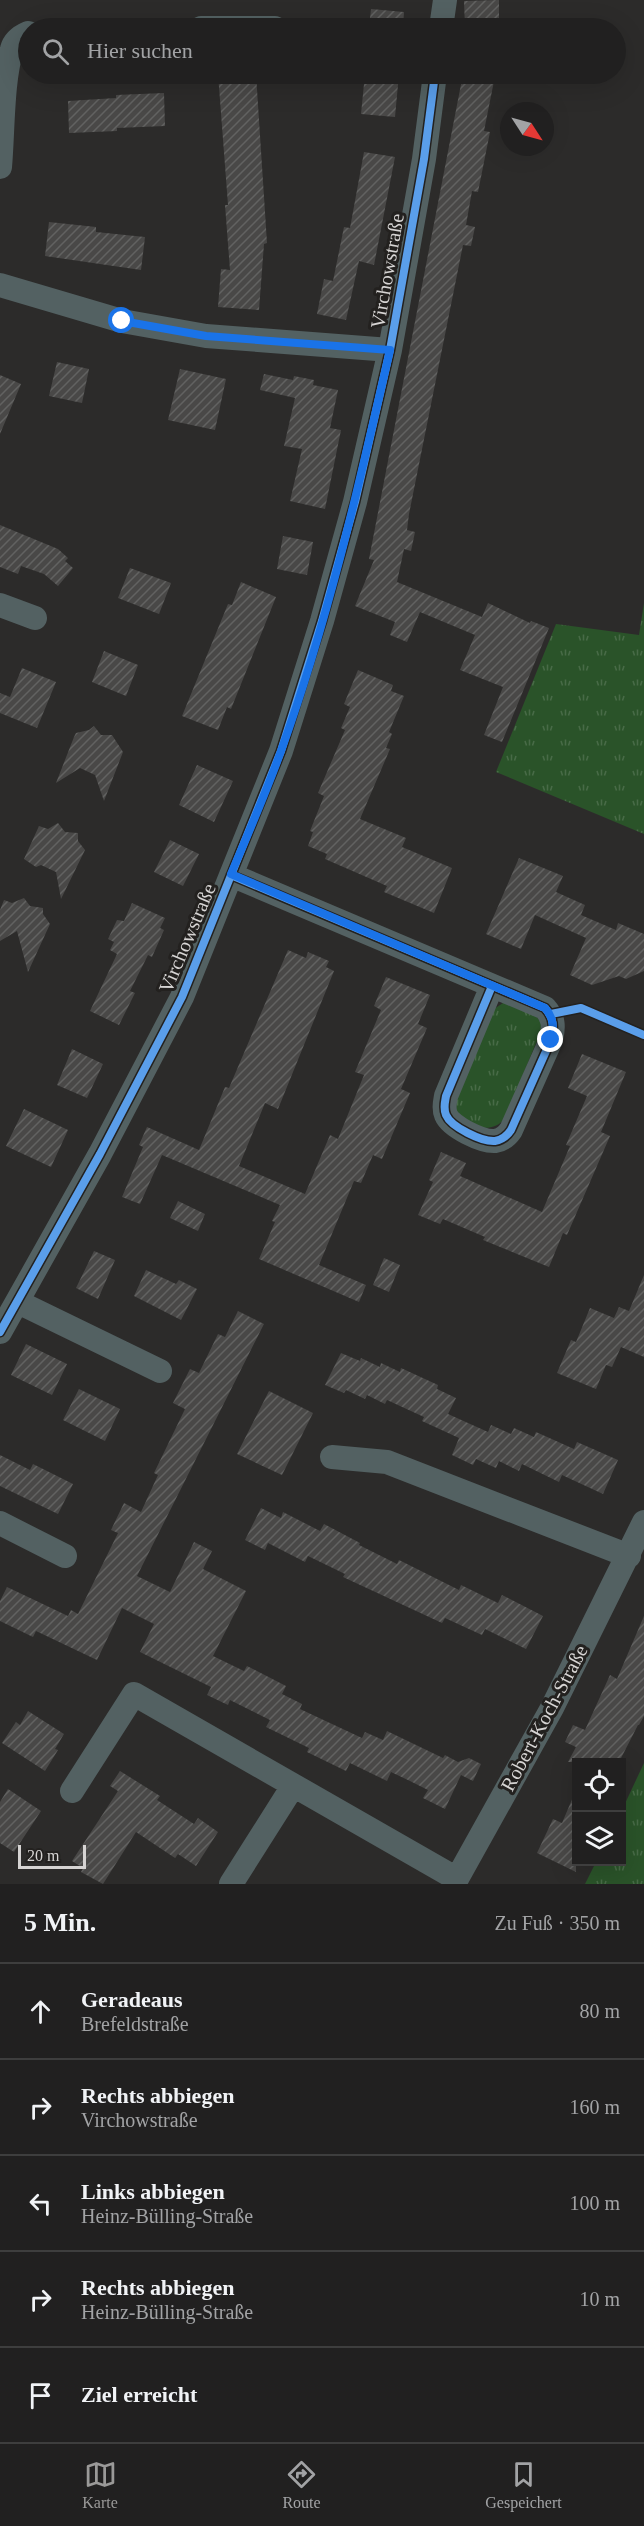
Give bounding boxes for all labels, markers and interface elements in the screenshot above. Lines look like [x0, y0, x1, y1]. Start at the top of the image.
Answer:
search box [18, 18, 626, 84]
icon: search [39, 35, 72, 68]
text: Hier suchen [87, 38, 193, 63]
north arrow [500, 102, 554, 156]
street label: Virchowstraße [366, 212, 408, 330]
route start [108, 307, 134, 333]
street label: Virchowstraße [154, 880, 220, 996]
route end [537, 1026, 563, 1052]
street label: Robert-Koch-Straße [496, 1641, 592, 1795]
map controls [572, 1758, 626, 1866]
button: locate [572, 1758, 626, 1812]
button: layers [572, 1812, 626, 1866]
scale bar [18, 1842, 86, 1870]
text: 20 m [27, 1847, 59, 1864]
text: 5 Min. [24, 1908, 96, 1937]
text: Zu Fuß · 350 m [494, 1912, 620, 1934]
text: Geradeaus [81, 1987, 182, 2012]
icon: ahead [24, 1995, 57, 2028]
text: 80 m [579, 2000, 620, 2022]
text: Brefeldstraße [81, 2013, 189, 2035]
text: Rechts abbiegen [81, 2083, 234, 2108]
icon: right [24, 2091, 57, 2124]
text: 160 m [569, 2096, 620, 2118]
text: Virchowstraße [81, 2109, 198, 2131]
text: Links abbiegen [81, 2179, 225, 2204]
icon: left [24, 2187, 57, 2220]
text: 100 m [569, 2192, 620, 2214]
text: Heinz-Bülling-Straße [81, 2205, 253, 2227]
text: Rechts abbiegen [81, 2275, 234, 2300]
icon: right [24, 2283, 57, 2316]
text: 10 m [579, 2288, 620, 2310]
text: Heinz-Bülling-Straße [81, 2301, 253, 2323]
icon: arrive [24, 2379, 57, 2412]
text: Ziel erreicht [81, 2382, 197, 2407]
tab: Karte [82, 2458, 118, 2512]
tab: Route [282, 2458, 321, 2512]
tab: Gespeichert [485, 2458, 562, 2512]

